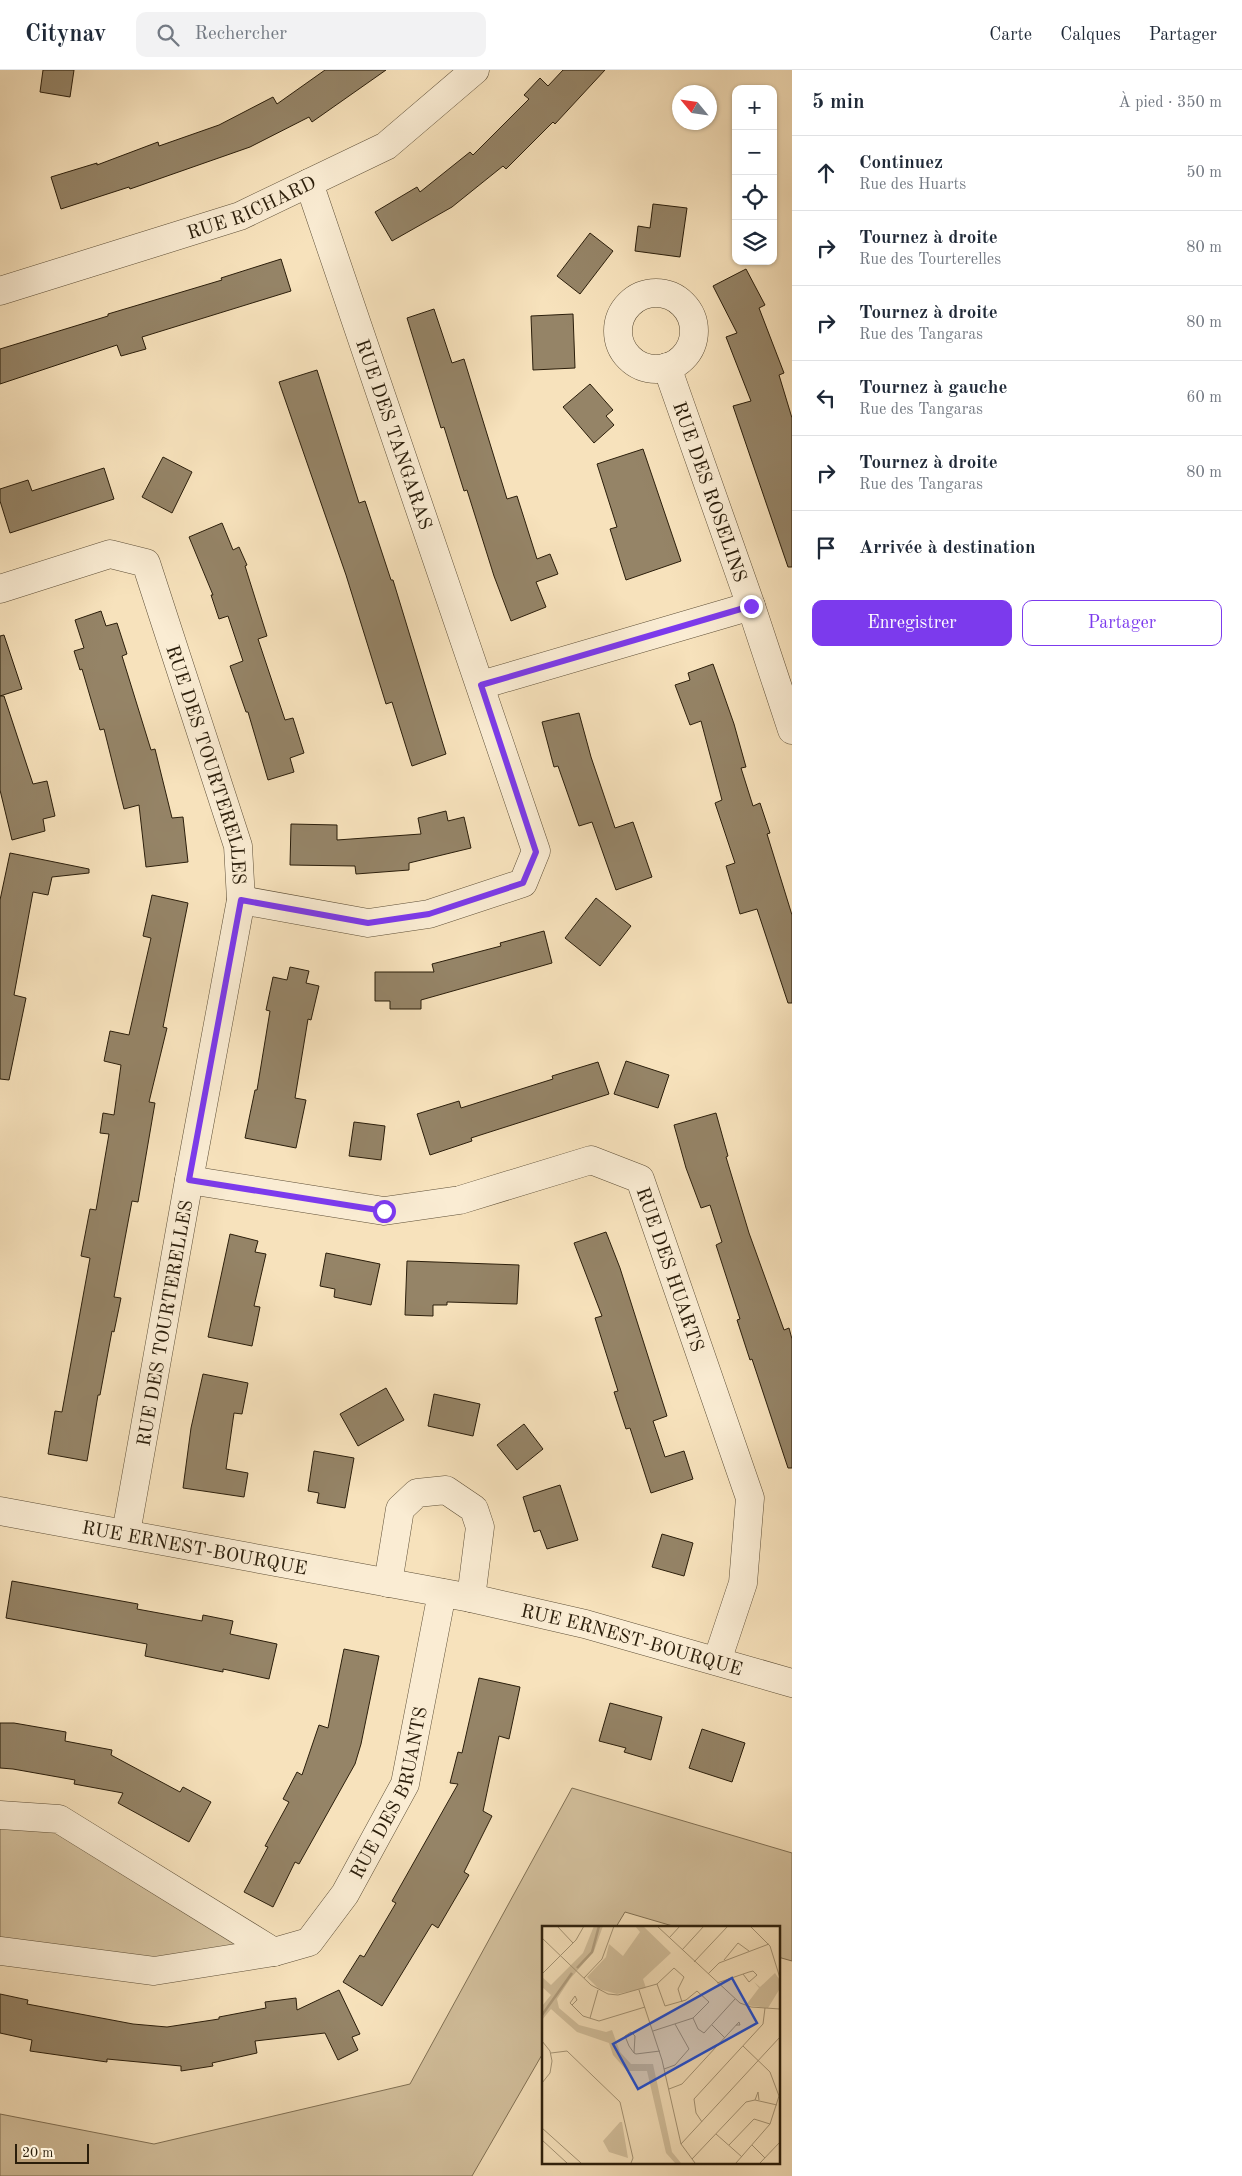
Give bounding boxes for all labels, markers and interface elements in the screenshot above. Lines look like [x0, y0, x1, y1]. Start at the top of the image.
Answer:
search box [136, 12, 486, 57]
icon: search [154, 21, 182, 49]
text: Citynav [25, 23, 106, 47]
text: Rechercher [194, 25, 287, 44]
text: Carte [989, 26, 1032, 44]
text: Calques [1060, 26, 1121, 44]
text: Partager [1149, 26, 1217, 44]
north arrow [672, 85, 717, 130]
map controls [732, 85, 777, 265]
button: + [732, 85, 777, 130]
text: 5 min [812, 92, 865, 113]
text: À pied · 350 m [1119, 95, 1222, 111]
button: − [732, 130, 777, 175]
text: Continuez [859, 154, 943, 173]
icon: ahead [812, 159, 840, 187]
text: 50 m [1186, 165, 1222, 181]
street label: RUE RICHARD [185, 174, 320, 244]
button: locate [732, 175, 777, 220]
text: Rue des Huarts [859, 177, 966, 193]
button: layers [732, 220, 777, 265]
text: Tournez à droite [859, 229, 998, 248]
icon: right [812, 234, 840, 262]
text: 80 m [1186, 240, 1222, 256]
text: Rue des Tourterelles [859, 252, 1001, 268]
text: Tournez à droite [859, 304, 998, 323]
icon: right [812, 309, 840, 337]
text: 80 m [1186, 315, 1222, 331]
text: Rue des Tangaras [859, 327, 983, 343]
street label: RUE DES TANGARAS [351, 337, 434, 532]
text: Tournez à gauche [859, 379, 1007, 398]
icon: left [812, 384, 840, 412]
text: 60 m [1186, 390, 1222, 406]
street label: RUE DES ROSELINS [668, 400, 749, 585]
text: Rue des Tangaras [859, 402, 983, 418]
text: Tournez à droite [859, 454, 998, 473]
icon: right [812, 459, 840, 487]
text: 80 m [1186, 465, 1222, 481]
text: Rue des Tangaras [859, 477, 983, 493]
icon: arrive [812, 534, 840, 562]
text: Arrivée à destination [859, 539, 1035, 558]
route end [740, 595, 763, 618]
button: Enregistrer [812, 600, 1012, 646]
button: Partager [1022, 600, 1222, 646]
street label: RUE DES TOURTERELLES [161, 643, 247, 885]
street label: RUE DES HUARTS [632, 1185, 706, 1355]
street label: RUE DES TOURTERELLES [135, 1199, 197, 1448]
route start [373, 1200, 396, 1223]
street label: RUE ERNEST-BOURQUE [80, 1519, 308, 1580]
street label: RUE ERNEST-BOURQUE [519, 1603, 744, 1680]
street label: RUE DES BRUANTS [348, 1705, 432, 1883]
inset map [542, 1926, 780, 2164]
scale bar [15, 2141, 89, 2164]
text: 20 m [22, 2146, 53, 2160]

